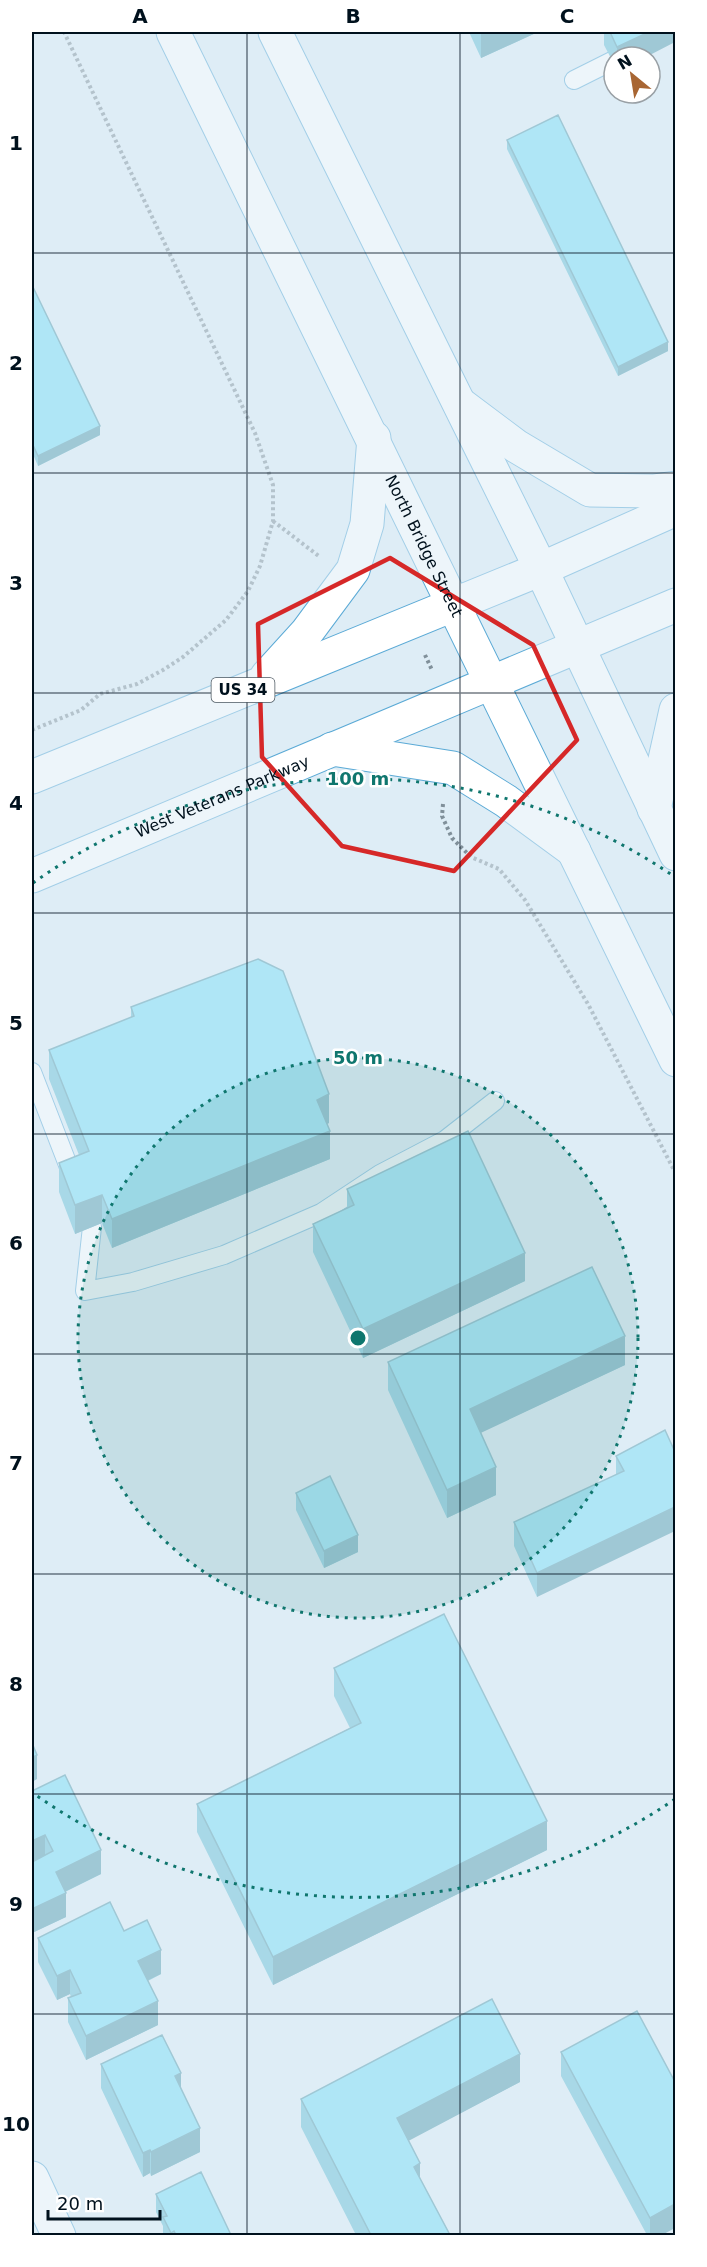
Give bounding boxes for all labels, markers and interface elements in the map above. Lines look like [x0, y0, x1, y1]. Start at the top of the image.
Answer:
text: A [132, 4, 148, 28]
text: B [345, 4, 361, 28]
text: C [560, 4, 574, 28]
north arrow [602, 45, 662, 105]
text: N [614, 51, 635, 74]
text: 1 [9, 131, 23, 155]
text: 2 [9, 351, 23, 375]
street label: North Bridge Street [382, 472, 467, 620]
text: 3 [9, 571, 23, 595]
road number: US 34 [212, 678, 274, 702]
street label: West Veterans Parkway [132, 751, 312, 841]
text: 100 m [327, 768, 389, 789]
text: 4 [9, 791, 23, 815]
text: 5 [9, 1011, 23, 1035]
text: 50 m [333, 1047, 383, 1068]
text: 6 [9, 1231, 23, 1255]
centre of rings [348, 1328, 368, 1348]
text: 7 [9, 1451, 23, 1475]
text: 8 [9, 1672, 23, 1696]
text: 9 [9, 1892, 23, 1916]
text: 10 [2, 2112, 30, 2136]
scale bar [48, 2183, 160, 2221]
text: 20 m [57, 2193, 103, 2214]

